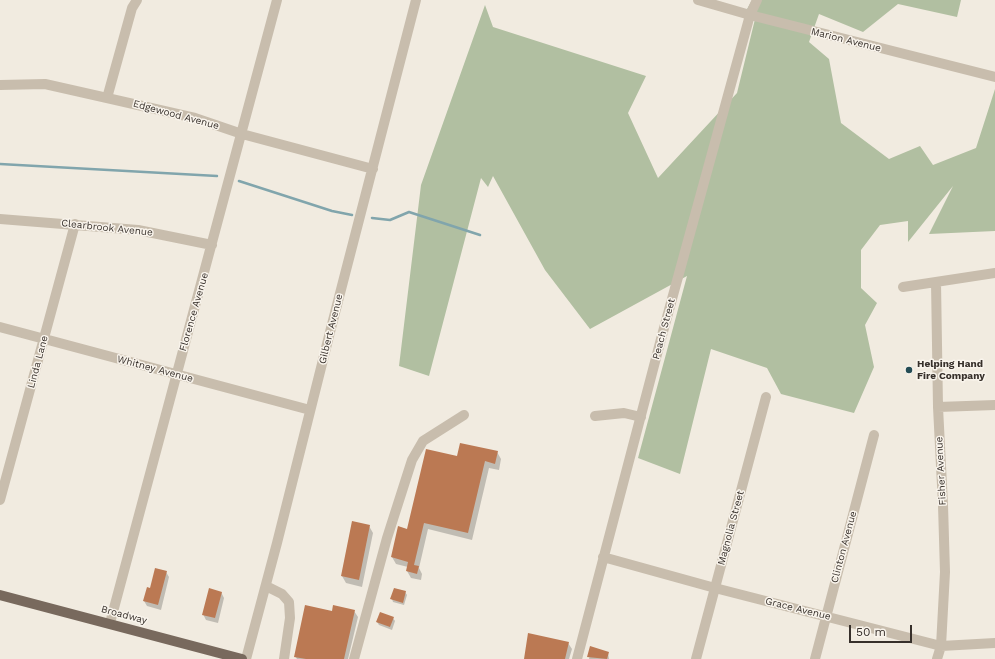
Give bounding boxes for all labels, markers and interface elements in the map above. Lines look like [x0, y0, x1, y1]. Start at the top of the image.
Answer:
street label: Marion Avenue [810, 25, 882, 55]
street label: Edgewood Avenue [132, 98, 220, 132]
street label: Clearbrook Avenue [61, 217, 153, 239]
street label: Florence Avenue [177, 271, 211, 353]
street label: Gilbert Avenue [316, 293, 346, 365]
street label: Peach Street [650, 297, 678, 361]
street label: Linda Lane [25, 334, 51, 390]
street label: Whitney Avenue [116, 353, 194, 385]
place label: Helping Hand Fire Company [917, 358, 985, 382]
marker: Helping Hand Fire Company [904, 365, 914, 375]
street label: Fisher Avenue [933, 436, 949, 506]
street label: Magnolia Street [715, 489, 747, 567]
street label: Clinton Avenue [829, 510, 859, 584]
street label: Grace Avenue [764, 595, 832, 623]
street label: Broadway [100, 603, 148, 627]
scale bar [851, 617, 914, 643]
text: 50 m [856, 625, 886, 639]

